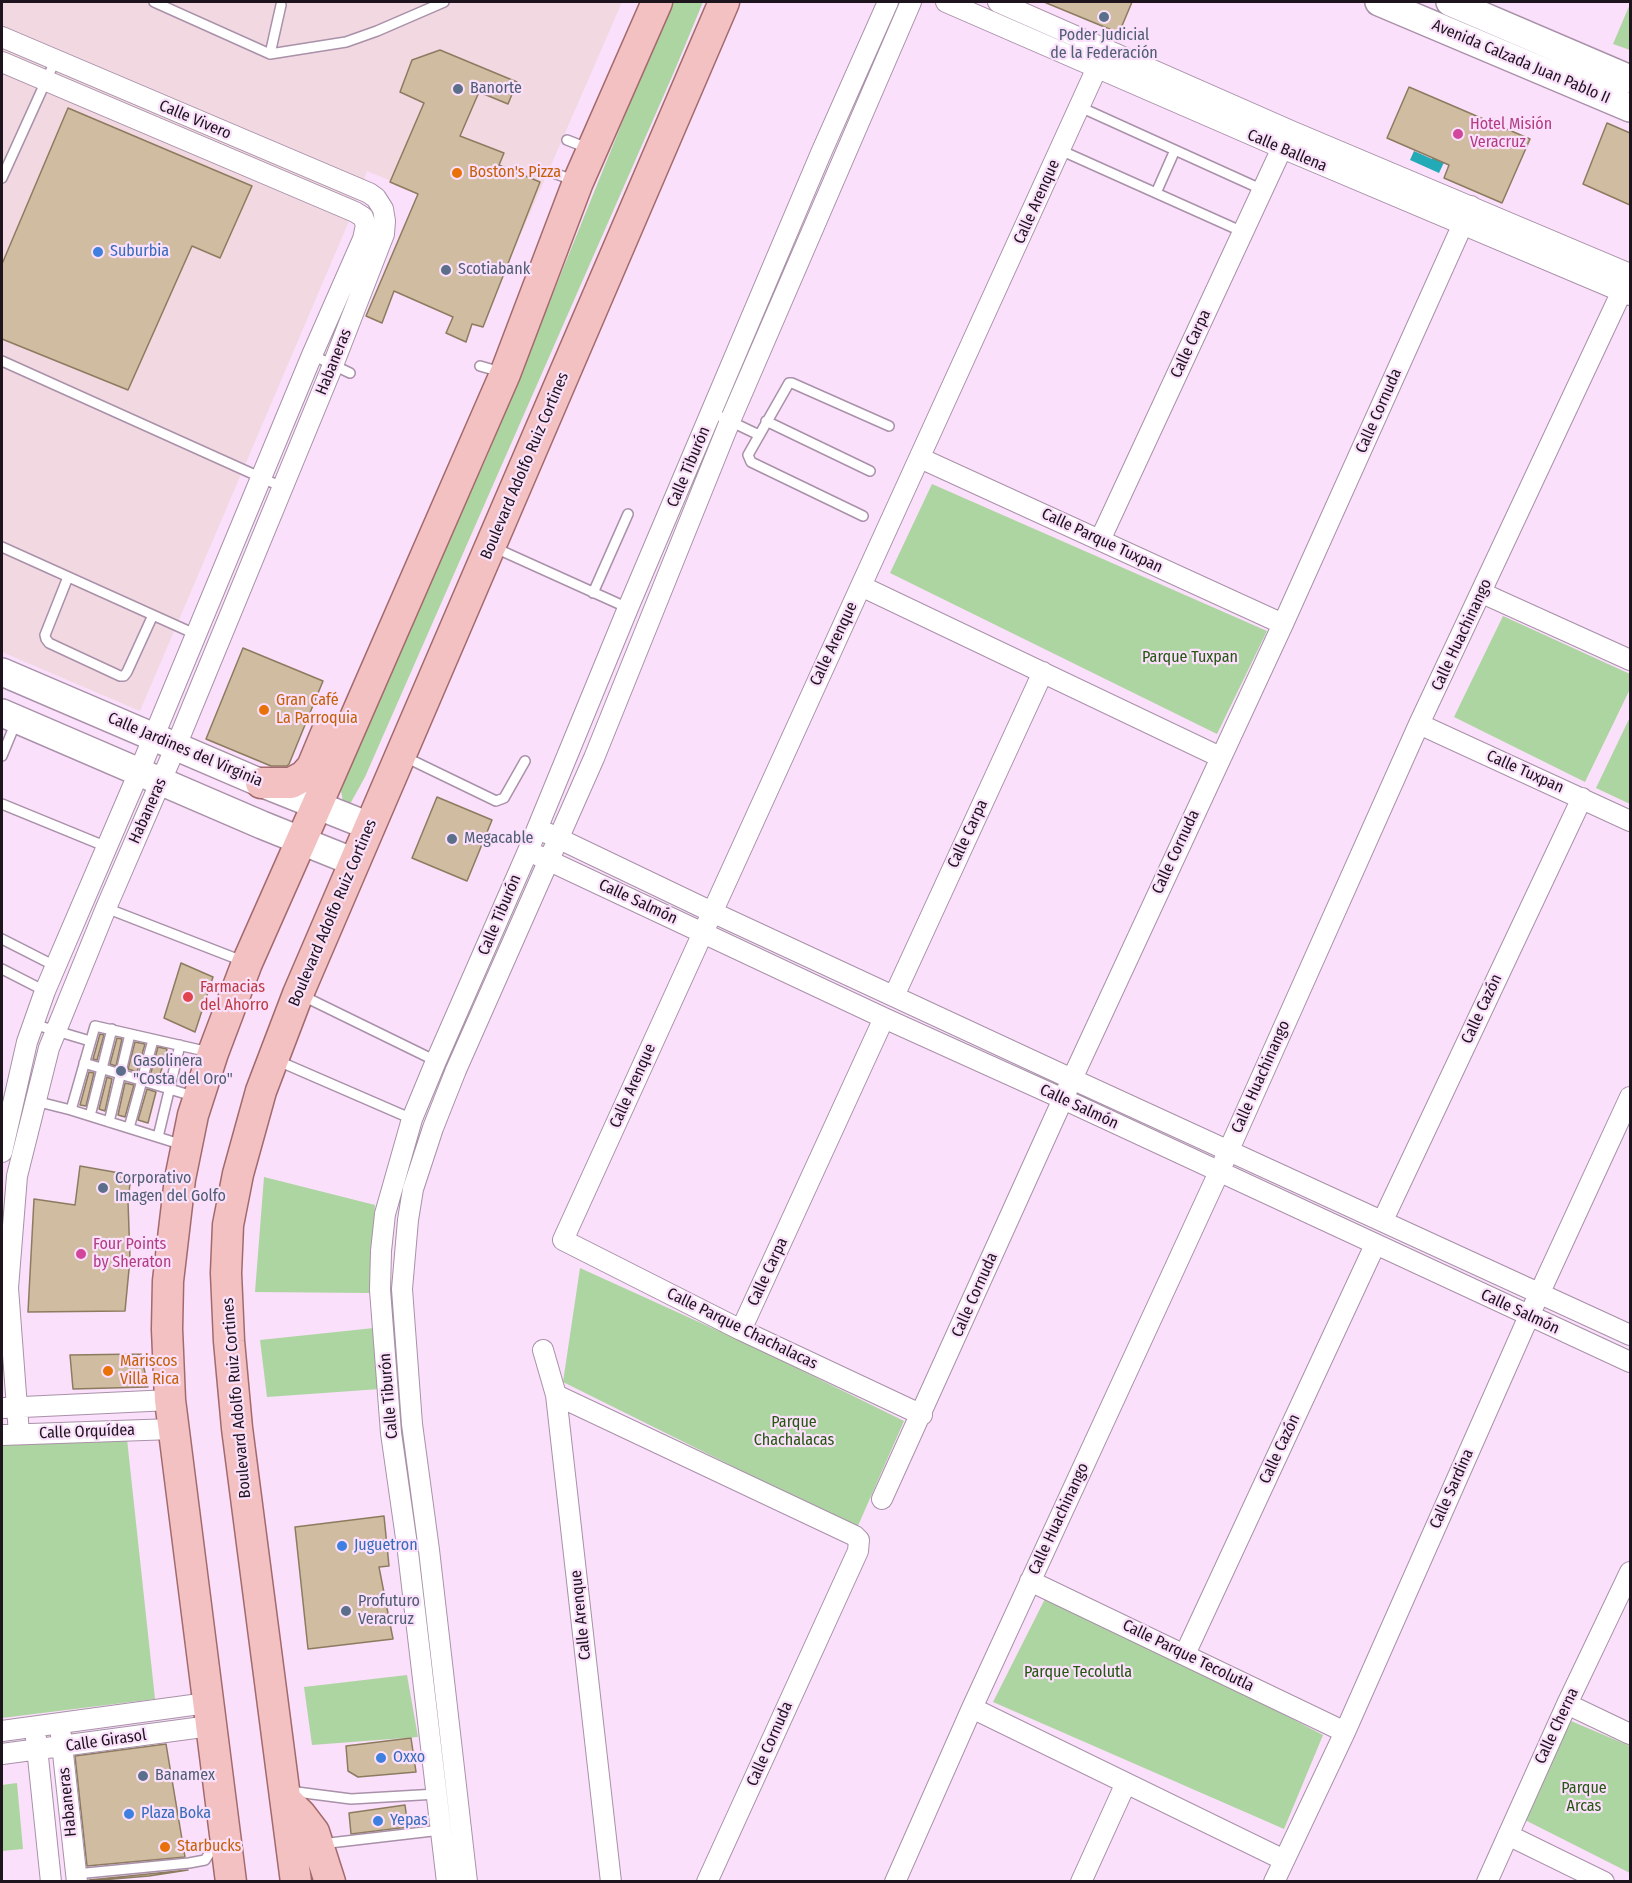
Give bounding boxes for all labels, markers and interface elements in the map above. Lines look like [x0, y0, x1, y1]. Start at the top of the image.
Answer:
marker: Poder Judicial de la Federación [1097, 10, 1111, 24]
street label: Avenida Calzada Juan Pablo II [1429, 16, 1613, 108]
place label: Poder Judicial de la Federación [1050, 26, 1158, 64]
place label: Banorte [470, 79, 522, 99]
marker: Banorte [451, 82, 465, 96]
street label: Calle Vivero [156, 96, 234, 144]
place label: Hotel Misión Veracruz [1470, 115, 1552, 153]
street label: Calle Ballena [1244, 126, 1330, 176]
marker: Hotel Misión Veracruz [1451, 127, 1465, 141]
street label: Calle Arenque [1010, 157, 1064, 247]
place label: Boston's Pizza [469, 163, 561, 183]
marker: Boston's Pizza [450, 166, 464, 180]
place label: Suburbia [110, 242, 169, 262]
marker: Suburbia [91, 245, 105, 259]
place label: Scotiabank [458, 260, 530, 280]
marker: Scotiabank [439, 263, 453, 277]
street label: Calle Carpa [1167, 307, 1215, 381]
street label: Habaneras [312, 326, 356, 398]
street label: Calle Cornuda [1352, 366, 1406, 456]
street label: Boulevard Adolfo Ruiz Cortines [477, 369, 573, 563]
street label: Calle Tiburón [663, 424, 715, 510]
street label: Calle Parque Tuxpan [1038, 504, 1166, 578]
street label: Calle Huachinango [1428, 576, 1496, 694]
street label: Calle Arenque [806, 599, 862, 689]
park label: Parque Tuxpan [1142, 648, 1238, 668]
place label: Gran Café La Parroquia [276, 691, 358, 729]
marker: Gran Café La Parroquia [257, 703, 271, 717]
street label: Calle Jardines del Virginia [105, 709, 265, 791]
street label: Calle Tuxpan [1483, 746, 1567, 798]
street label: Habaneras [125, 775, 171, 847]
street label: Calle Carpa [944, 797, 992, 871]
street label: Calle Cornuda [1148, 807, 1204, 897]
street label: Boulevard Adolfo Ruiz Cortines [285, 816, 381, 1010]
place label: Megacable [464, 829, 533, 849]
marker: Megacable [445, 832, 459, 846]
street label: Calle Tiburón [474, 872, 526, 958]
street label: Calle Salmón [596, 875, 680, 929]
street label: Calle Cazón [1458, 971, 1506, 1047]
place label: Farmacias del Ahorro [200, 978, 269, 1016]
marker: Farmacias del Ahorro [181, 990, 195, 1004]
street label: Calle Huachinango [1228, 1018, 1294, 1136]
street label: Calle Arenque [606, 1041, 660, 1131]
place label: Gasolinera "Costa del Oro" [133, 1052, 233, 1090]
marker: Gasolinera "Costa del Oro" [114, 1064, 128, 1078]
street label: Calle Salmón [1037, 1080, 1121, 1134]
place label: Corporativo Imagen del Golfo [115, 1169, 226, 1207]
marker: Corporativo Imagen del Golfo [96, 1181, 110, 1195]
place label: Four Points by Sheraton [93, 1235, 171, 1273]
street label: Calle Carpa [744, 1235, 792, 1309]
marker: Four Points by Sheraton [74, 1247, 88, 1261]
street label: Calle Cornuda [948, 1250, 1002, 1340]
street label: Calle Parque Chachalacas [664, 1284, 820, 1374]
street label: Calle Salmón [1478, 1285, 1562, 1339]
street label: Boulevard Adolfo Ruiz Cortines [219, 1297, 255, 1499]
place label: Mariscos Villa Rica [120, 1352, 179, 1390]
street label: Calle Tiburón [376, 1352, 402, 1440]
marker: Mariscos Villa Rica [101, 1364, 115, 1378]
street label: Calle Cazón [1256, 1411, 1304, 1487]
park label: Parque Chachalacas [754, 1413, 834, 1451]
street label: Calle Orquídea [39, 1421, 135, 1443]
street label: Calle Sardina [1426, 1446, 1478, 1532]
street label: Calle Huachinango [1025, 1460, 1093, 1578]
place label: Juguetron [354, 1536, 418, 1556]
marker: Juguetron [335, 1539, 349, 1553]
street label: Calle Arenque [567, 1569, 595, 1661]
place label: Profuturo Veracruz [358, 1592, 420, 1630]
marker: Profuturo Veracruz [339, 1604, 353, 1618]
street label: Calle Parque Tecolutla [1119, 1616, 1257, 1696]
park label: Parque Tecolutla [1024, 1663, 1132, 1683]
street label: Calle Cherna [1531, 1685, 1583, 1767]
street label: Calle Cornuda [743, 1699, 797, 1789]
street label: Calle Girasol [64, 1726, 148, 1756]
place label: Oxxo [393, 1748, 425, 1768]
marker: Oxxo [374, 1751, 388, 1765]
street label: Habaneras [55, 1766, 81, 1838]
place label: Banamex [155, 1766, 215, 1786]
marker: Banamex [136, 1769, 150, 1783]
park label: Parque Arcas [1561, 1779, 1607, 1817]
place label: Plaza Boka [141, 1804, 211, 1824]
marker: Plaza Boka [122, 1807, 136, 1821]
place label: Yepas [390, 1811, 428, 1831]
marker: Yepas [371, 1814, 385, 1828]
place label: Starbucks [177, 1837, 241, 1857]
marker: Starbucks [158, 1840, 172, 1854]

